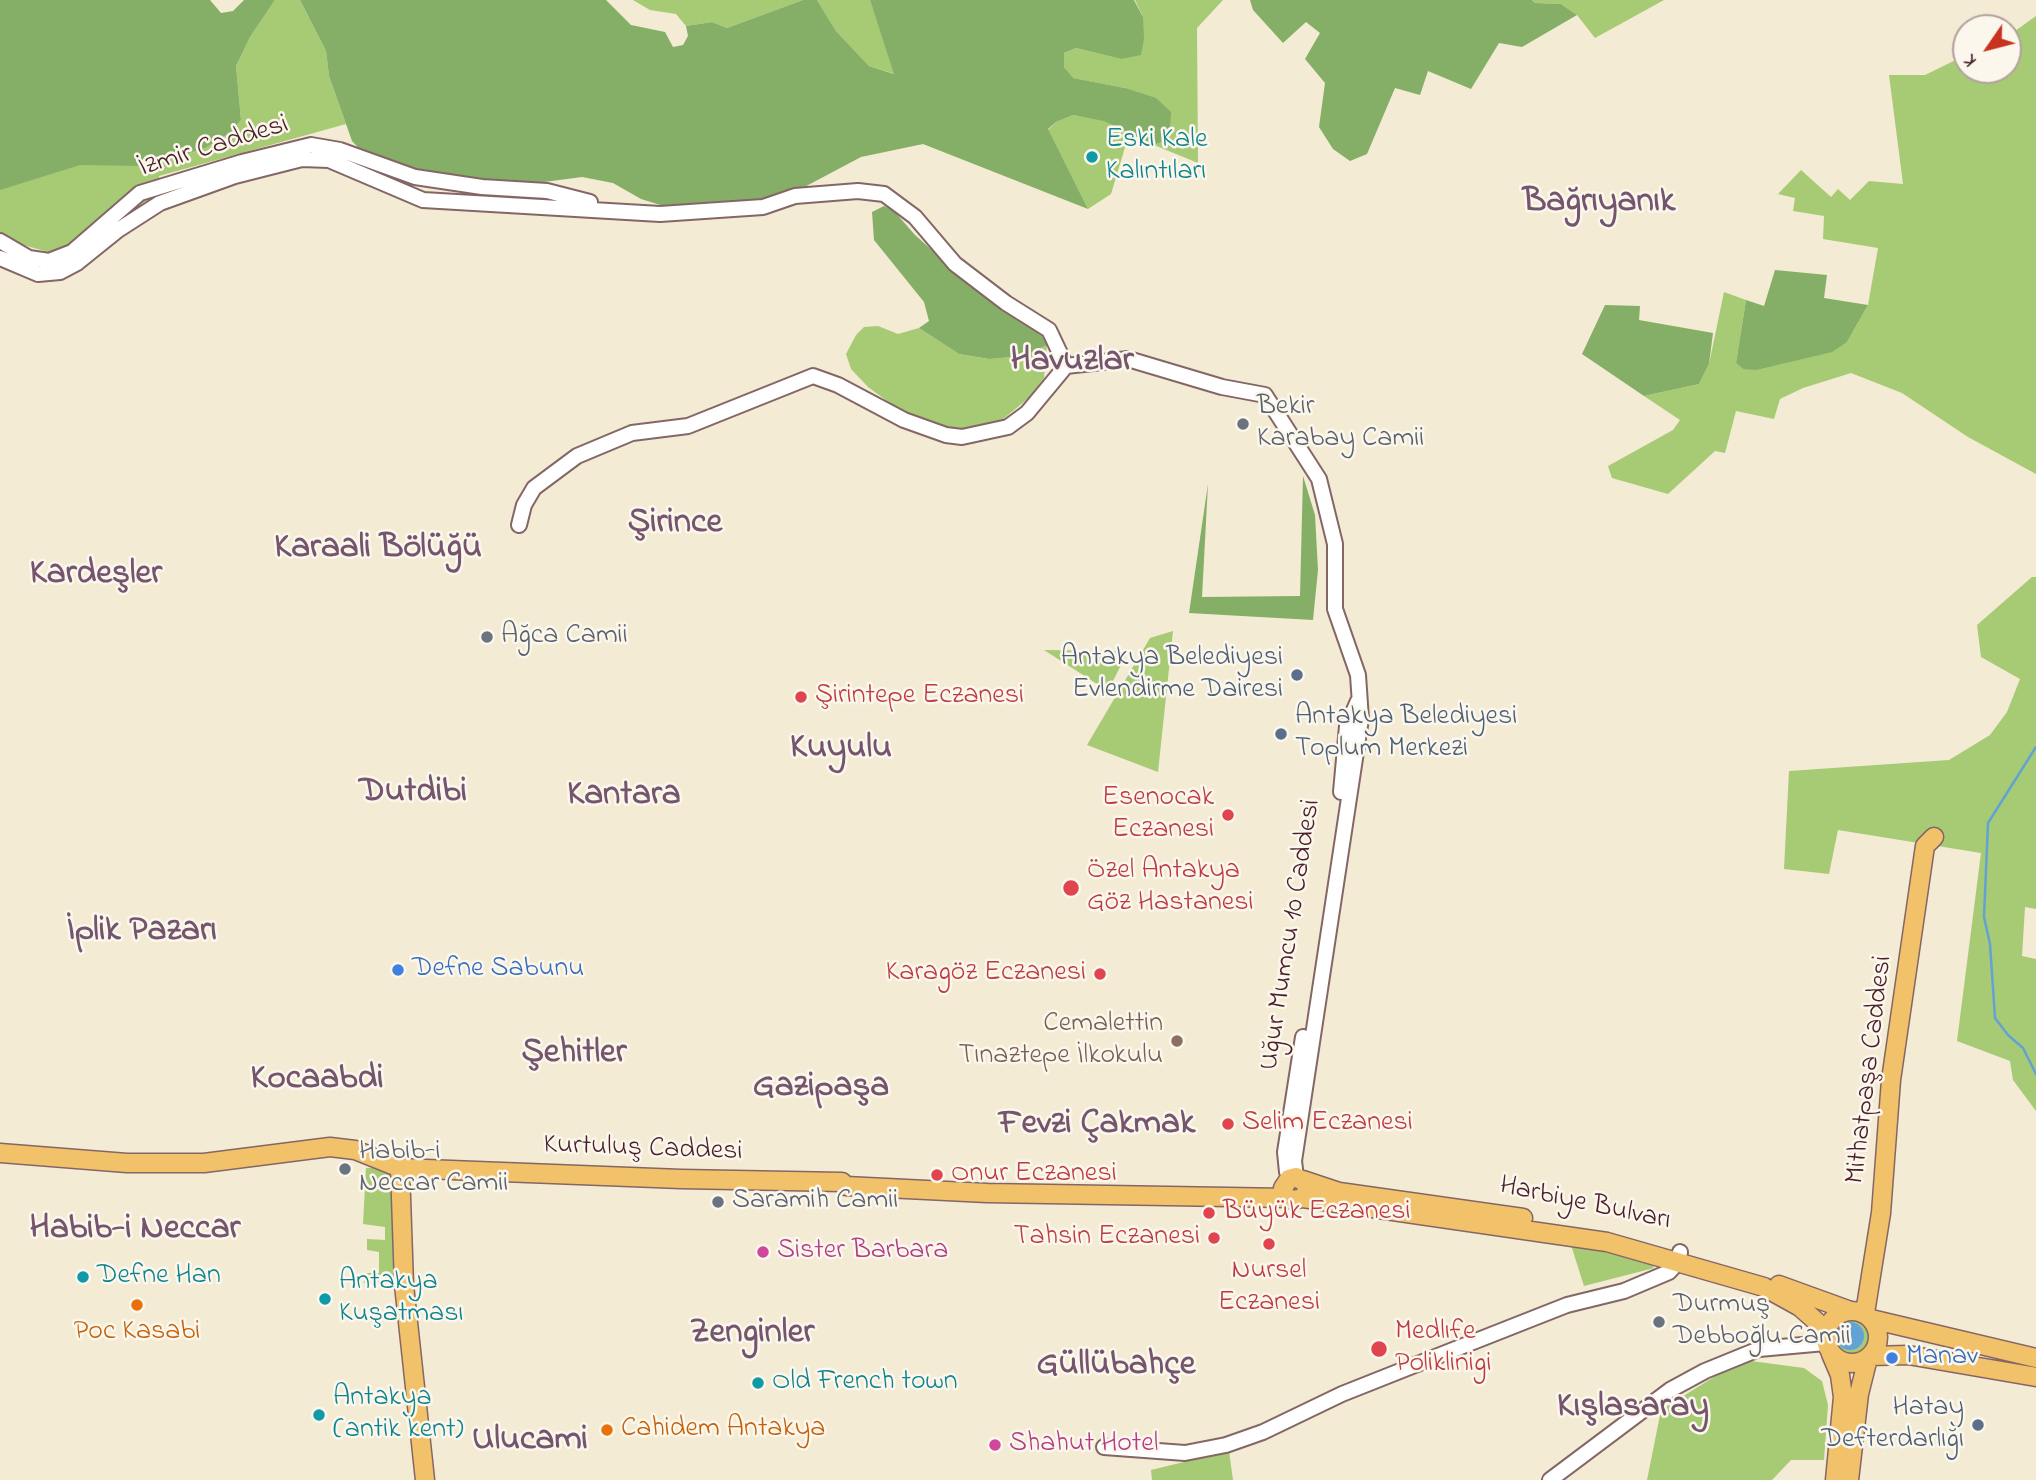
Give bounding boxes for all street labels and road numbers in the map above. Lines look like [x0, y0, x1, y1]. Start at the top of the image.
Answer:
street label: İzmir Caddesi [135, 109, 293, 187]
street label: Uğur Mumcu 10 Caddesi [1254, 797, 1330, 1073]
street label: Mithatpaşa Caddesi [1840, 954, 1902, 1186]
street label: Kurtuluş Caddesi [543, 1130, 743, 1170]
street label: Harbiye Bulvarı [1496, 1170, 1674, 1240]

